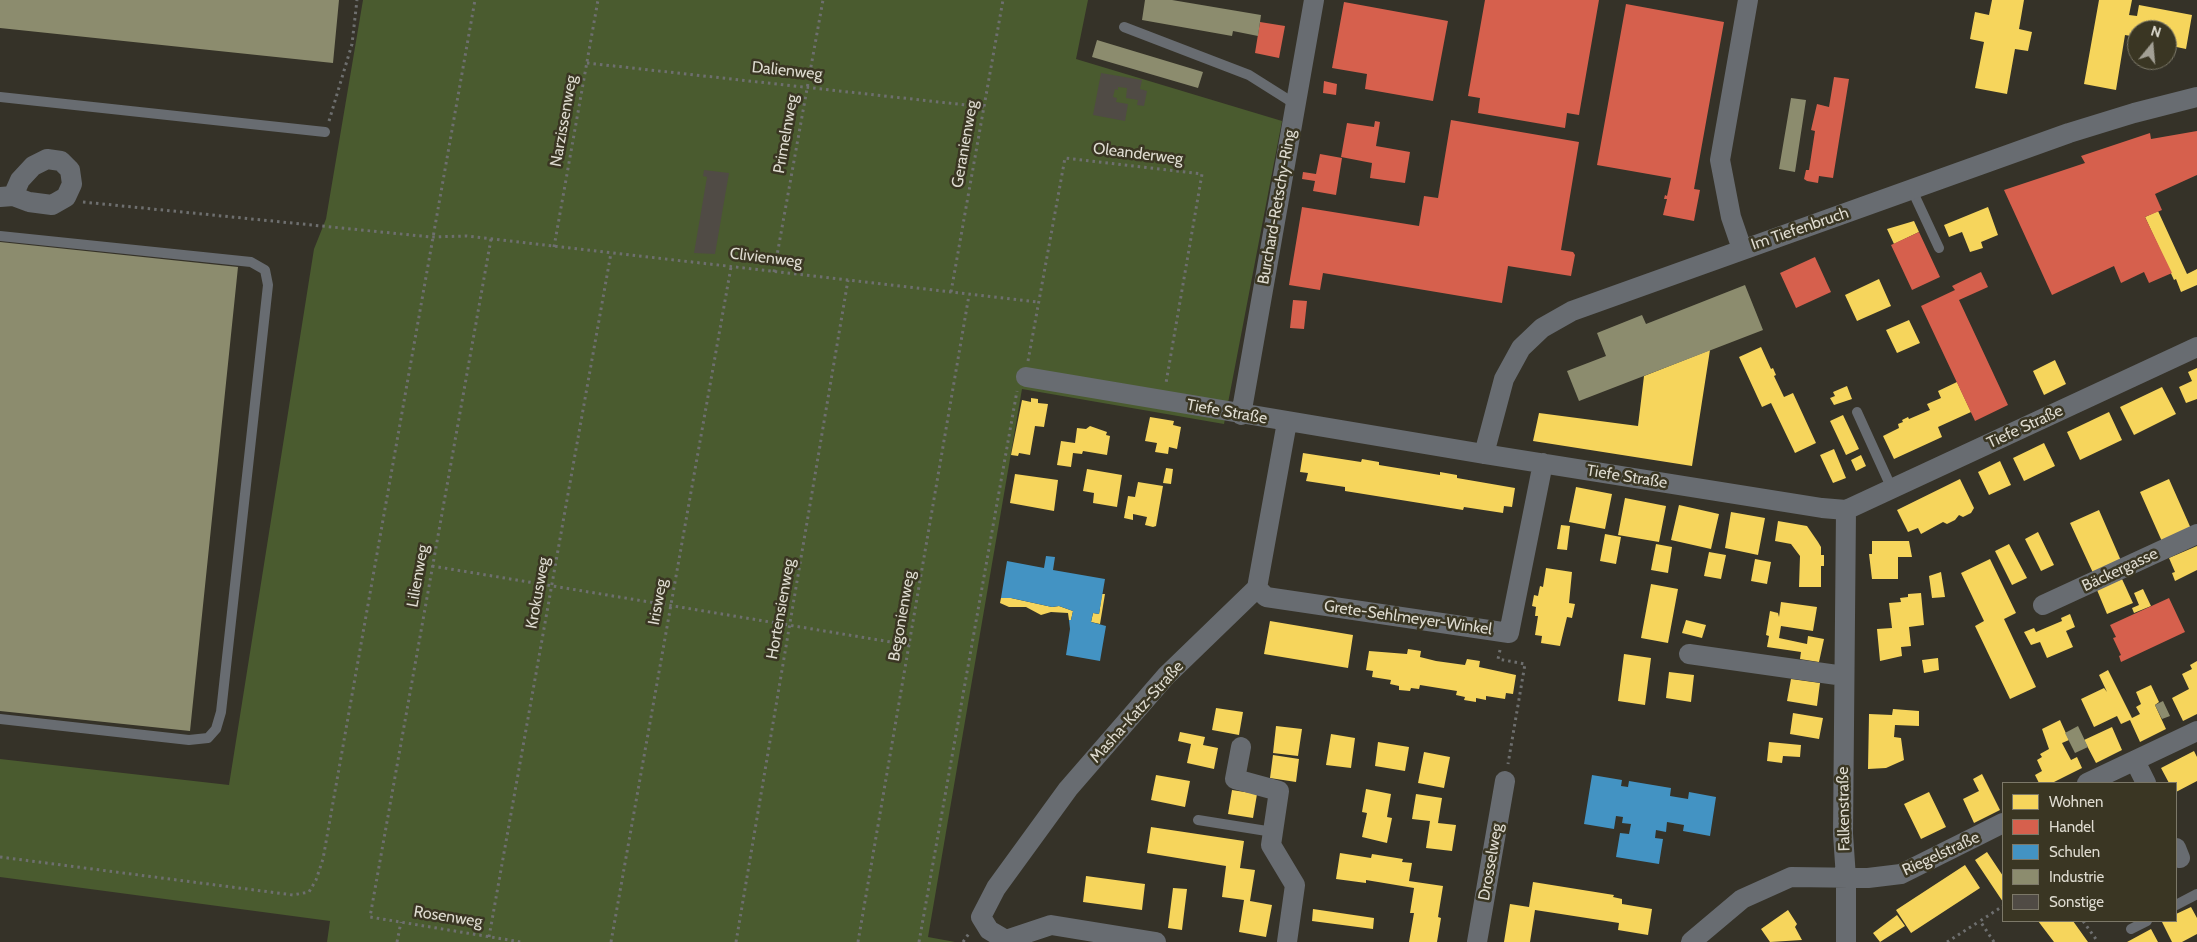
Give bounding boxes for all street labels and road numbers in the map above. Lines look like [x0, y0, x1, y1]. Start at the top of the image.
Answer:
street label: Dalienweg [751, 58, 823, 84]
street label: Narzissenweg [546, 74, 582, 168]
street label: Primelnweg [770, 93, 802, 175]
street label: Geranienweg [948, 99, 982, 189]
street label: Burchard-Retschy-Ring [1254, 128, 1300, 286]
street label: Oleanderweg [1092, 139, 1184, 169]
street label: Im Tiefenbruch [1749, 203, 1851, 255]
street label: Clivienweg [729, 244, 803, 272]
street label: Tiefe Straße [1185, 395, 1269, 429]
street label: Tiefe Straße [1984, 401, 2066, 453]
street label: Tiefe Straße [1585, 461, 1669, 493]
street label: Lilienweg [403, 543, 433, 609]
street label: Bäckergasse [2079, 544, 2161, 596]
street label: Krokusweg [522, 556, 554, 630]
street label: Hortensienweg [763, 557, 799, 661]
street label: Begonienweg [885, 569, 919, 663]
street label: Irisweg [644, 577, 672, 627]
street label: Grete-Sehlmeyer-Winkel [1323, 597, 1493, 639]
street label: Masha-Katz-Straße [1086, 657, 1188, 767]
street label: Falkenstraße [1834, 766, 1854, 852]
street label: Drosselweg [1475, 822, 1507, 902]
street label: Riegelstraße [1899, 828, 1983, 880]
street label: Rosenweg [412, 902, 484, 932]

